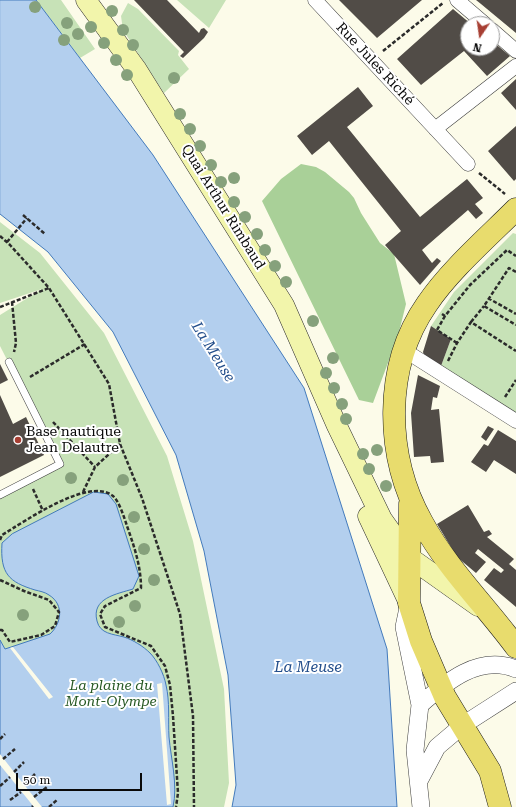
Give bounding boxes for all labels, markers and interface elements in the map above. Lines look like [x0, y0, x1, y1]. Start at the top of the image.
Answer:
north arrow [460, 16, 500, 56]
street label: Rue Jules Riché [332, 19, 418, 109]
text: N [472, 40, 483, 54]
street label: Quai Arthur Rimbaud [178, 141, 268, 273]
water label: La Meuse [187, 319, 239, 385]
place label: Base nautique Jean Delautre [26, 424, 121, 456]
marker: Base nautique Jean Delautre [13, 435, 23, 445]
water label: La Meuse [274, 659, 342, 677]
park label: La plaine du Mont-Olympe [65, 678, 157, 710]
scale bar [18, 765, 144, 791]
text: 50 m [23, 773, 50, 787]

